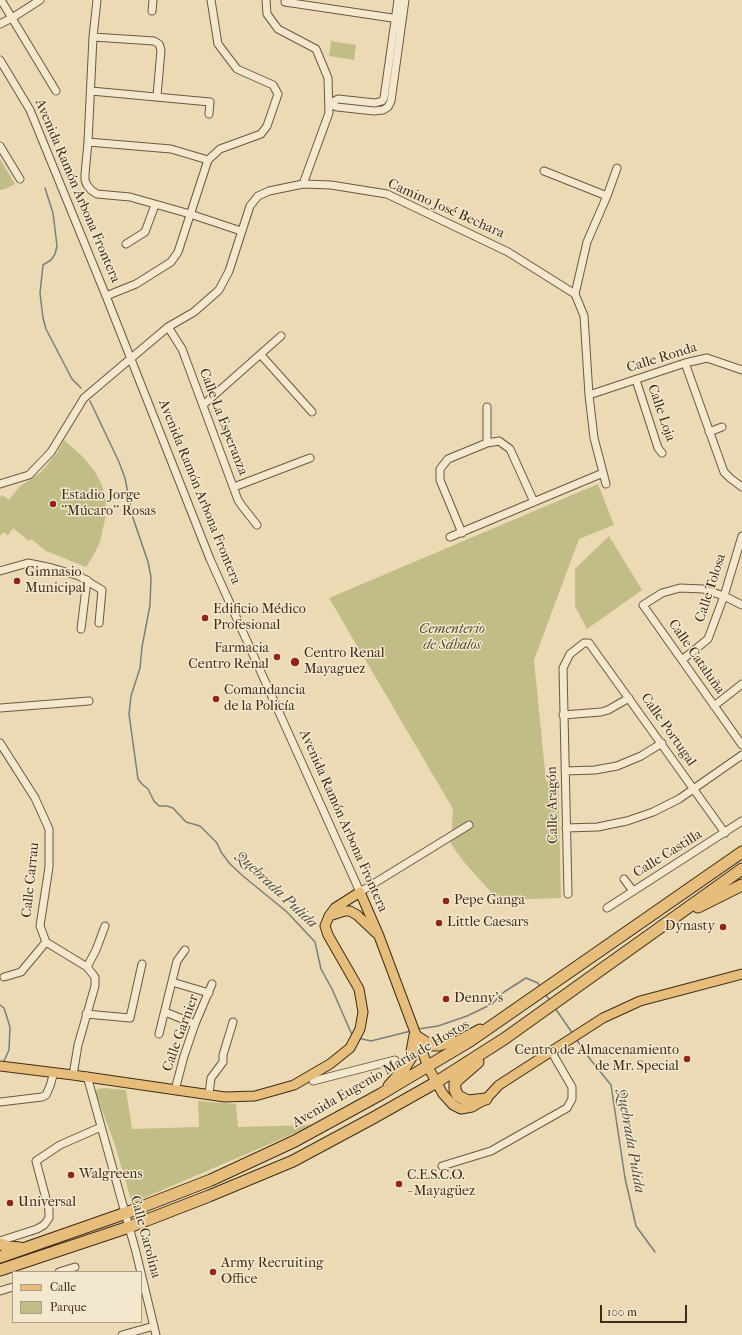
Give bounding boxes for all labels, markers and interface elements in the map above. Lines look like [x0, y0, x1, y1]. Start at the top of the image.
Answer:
street label: Avenida Ramón Arbona Frontera [31, 97, 123, 285]
street label: Camino José Bechara [385, 176, 507, 242]
street label: Calle Ronda [625, 339, 699, 377]
street label: Calle La Esperanza [195, 366, 251, 478]
street label: Calle Loja [643, 382, 679, 444]
street label: Avenida Ramón Arbona Frontera [154, 397, 244, 587]
place label: Estadio Jorge ''Múcaro'' Rosas [61, 488, 156, 520]
marker: Estadio Jorge ''Múcaro'' Rosas [48, 499, 58, 509]
street label: Calle Tolosa [692, 552, 730, 624]
place label: Gimnasio Municipal [25, 565, 86, 598]
marker: Gimnasio Municipal [12, 576, 22, 586]
place label: Edificio Médico Profesional [213, 602, 306, 634]
marker: Edificio Médico Profesional [200, 613, 210, 623]
street label: Calle Cataluña [664, 616, 728, 698]
park label: Cementerio de Sábalos [419, 622, 485, 654]
place label: Farmacia Centro Renal [188, 641, 269, 674]
place label: Centro Renal Mayaguez [304, 646, 385, 678]
marker: Farmacia Centro Renal [272, 652, 282, 662]
marker: Centro Renal Mayaguez [289, 656, 301, 668]
place label: Comandancia de la Policía [224, 683, 306, 716]
street label: Calle Portugal [637, 690, 699, 770]
marker: Comandancia de la Policía [211, 694, 221, 704]
street label: Avenida Ramón Arbona Frontera [295, 727, 391, 915]
street label: Calle Aragón [544, 766, 562, 844]
street label: Calle Castilla [631, 826, 705, 882]
street label: Calle Carrau [19, 842, 43, 918]
water label: Quebrada Pulida [231, 847, 321, 933]
place label: Pepe Ganga [454, 893, 525, 909]
marker: Pepe Ganga [441, 896, 451, 906]
place label: Little Caesars [447, 915, 529, 931]
marker: Little Caesars [434, 918, 444, 928]
place label: Dynasty [665, 919, 715, 935]
marker: Dynasty [718, 922, 728, 932]
place label: Denny's [454, 991, 503, 1007]
street label: Calle Garnier [159, 992, 203, 1074]
marker: Denny's [441, 994, 451, 1004]
street label: Avenida Eugenio María de Hostos [289, 1016, 473, 1132]
place label: Centro de Almacenamiento de Mr. Special [515, 1043, 679, 1076]
marker: Centro de Almacenamiento de Mr. Special [682, 1054, 692, 1064]
water label: Quebrada Pulida [612, 1087, 648, 1195]
place label: Walgreens [79, 1167, 143, 1183]
place label: C.E.S.C.O. - Mayagüez [407, 1168, 475, 1200]
marker: Walgreens [66, 1170, 76, 1180]
marker: C.E.S.C.O. - Mayagüez [394, 1179, 404, 1189]
street label: Calle Carolina [126, 1194, 164, 1280]
place label: Universal [18, 1195, 76, 1211]
marker: Universal [5, 1198, 15, 1208]
place label: Army Recruiting Office [221, 1256, 323, 1288]
marker: Army Recruiting Office [208, 1267, 218, 1277]
legend [12, 1271, 142, 1323]
text: Calle [50, 1280, 76, 1294]
scale bar [602, 1297, 689, 1323]
text: Parque [50, 1300, 87, 1314]
text: 100 m [607, 1305, 637, 1319]

